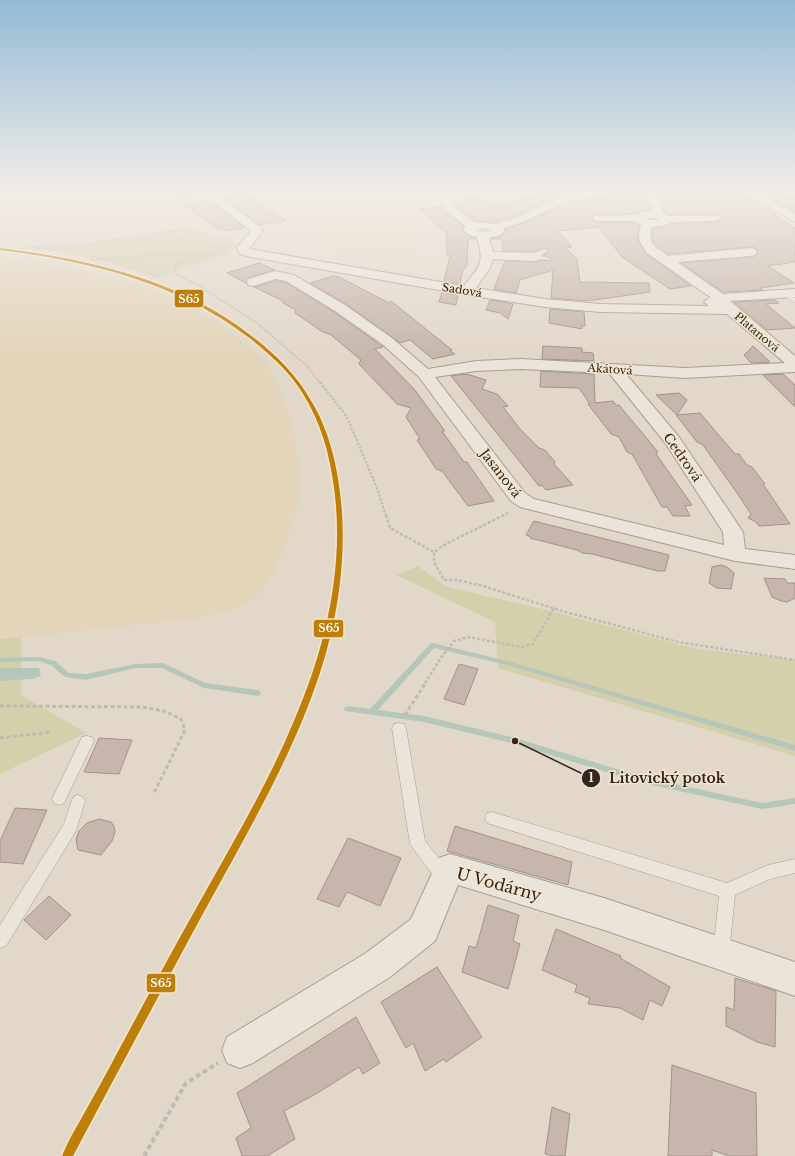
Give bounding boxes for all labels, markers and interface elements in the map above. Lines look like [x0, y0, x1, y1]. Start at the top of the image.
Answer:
street label: Sadová [441, 280, 484, 300]
line badge: S65 [174, 289, 204, 308]
text: S65 [178, 292, 200, 306]
street label: Platanová [732, 309, 783, 356]
street label: Akátová [586, 360, 634, 378]
street label: Cedrová [660, 429, 706, 486]
street label: Jasanová [475, 444, 525, 502]
line badge: S65 [313, 619, 344, 638]
text: S65 [318, 621, 340, 635]
callout: Litovický potok [581, 765, 733, 791]
text: Litovický potok [609, 769, 726, 787]
text: 1 [588, 770, 594, 785]
street label: U Vodárny [454, 863, 545, 905]
line badge: S65 [146, 973, 176, 993]
text: S65 [150, 976, 172, 990]

